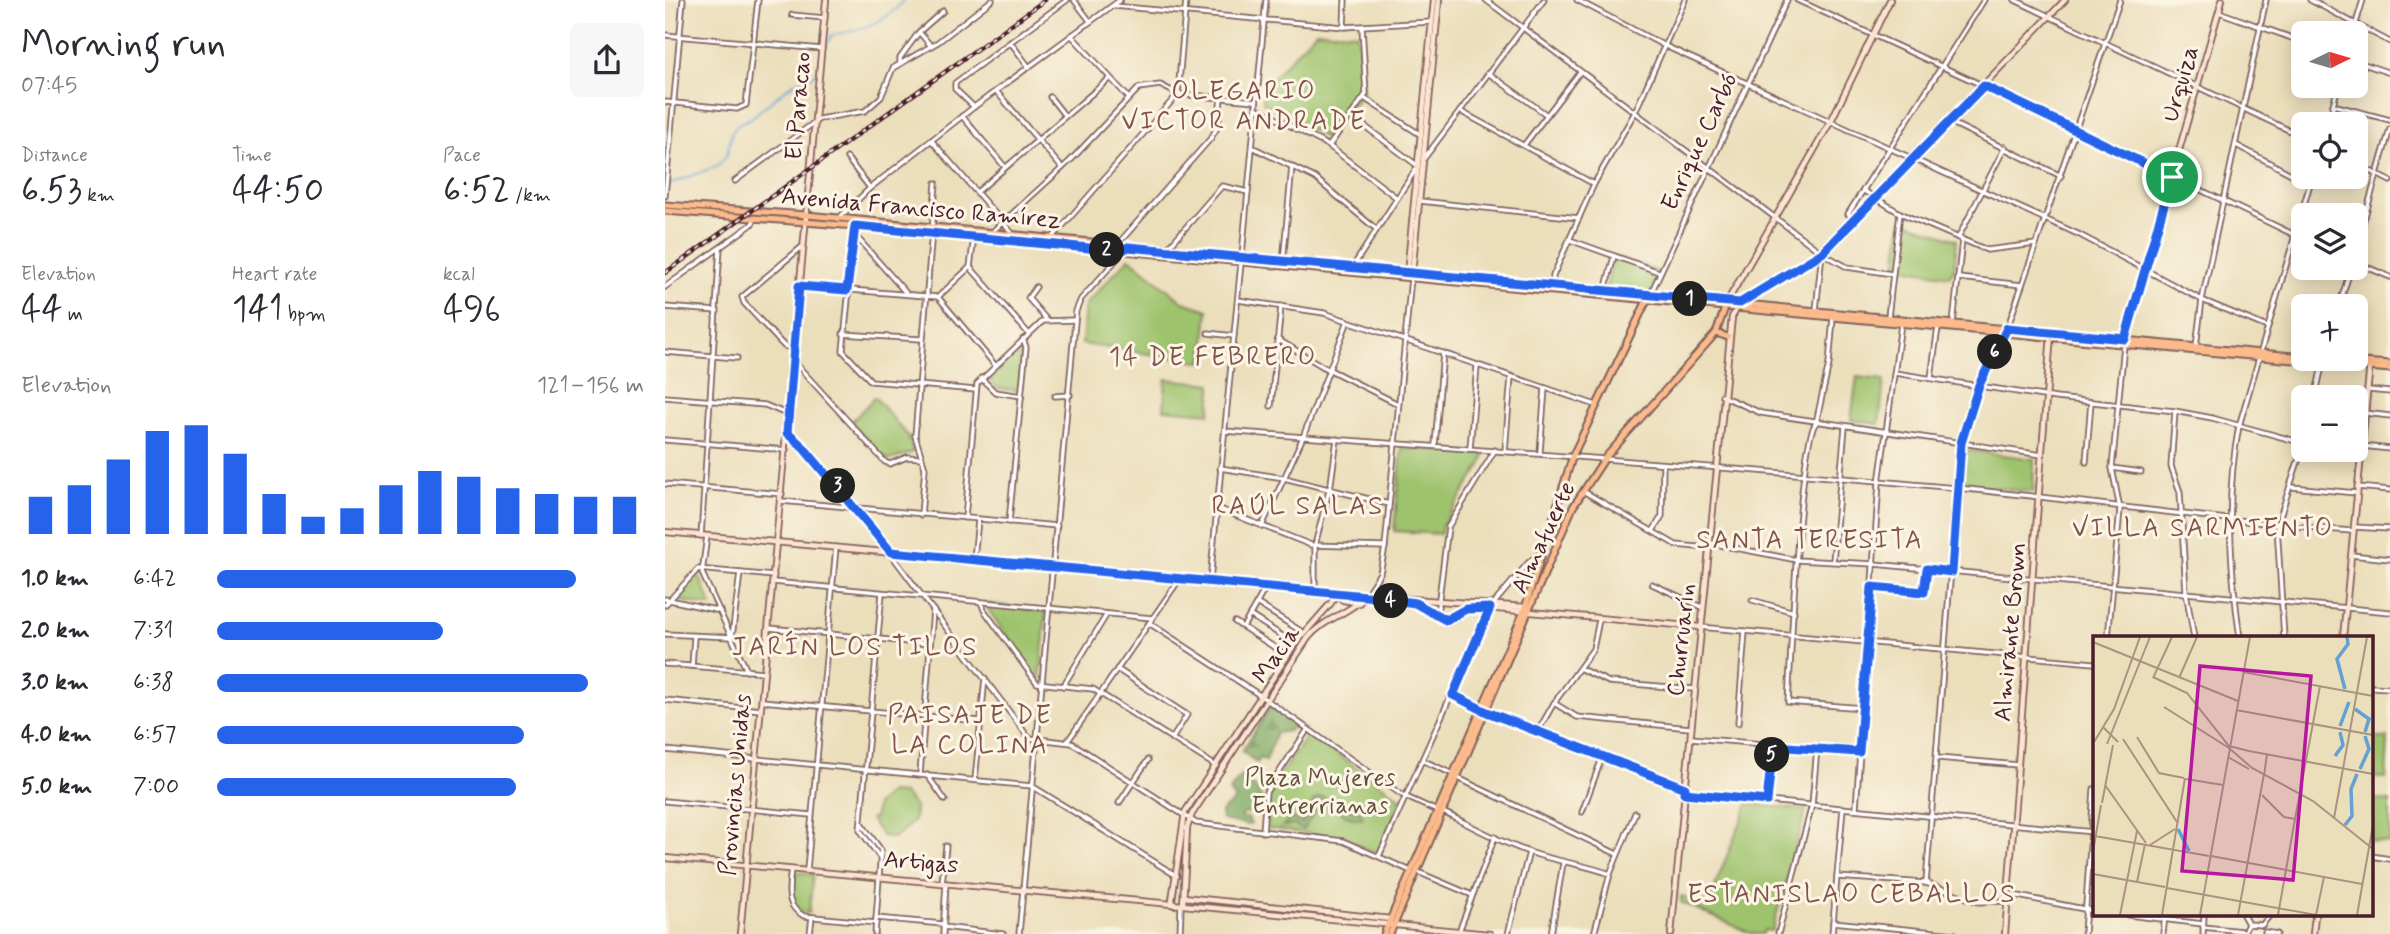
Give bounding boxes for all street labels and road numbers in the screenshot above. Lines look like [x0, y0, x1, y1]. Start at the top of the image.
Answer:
street label: Urquiza [2155, 42, 2207, 126]
street label: El Paracao [779, 51, 819, 161]
street label: Enrique Carbó [1655, 68, 1745, 216]
street label: Avenida Francisco Ramírez [780, 181, 1062, 237]
street label: Almafuerte [1505, 477, 1583, 599]
street label: Almirante Brown [1988, 541, 2034, 723]
street label: Churruarín [1661, 582, 1703, 698]
street label: Macia [1246, 619, 1309, 690]
street label: Provincias Unidas [713, 692, 759, 877]
street label: Artigas [882, 844, 960, 882]

